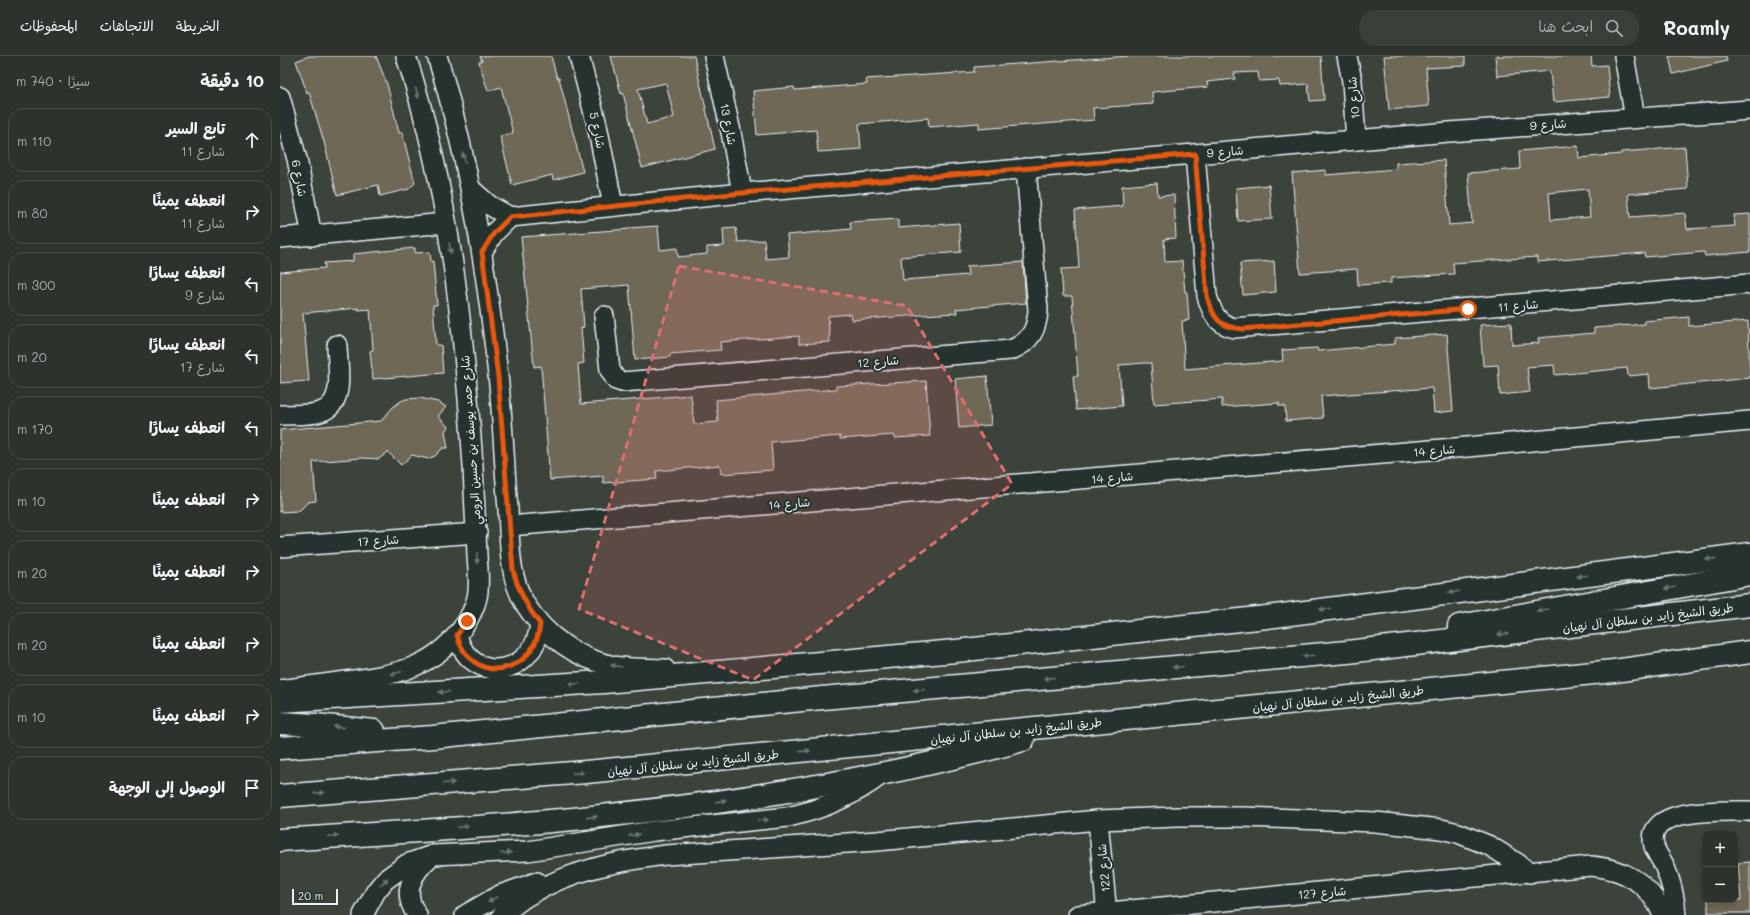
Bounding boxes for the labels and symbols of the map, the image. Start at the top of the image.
street label: شارع 10 [1343,76,1365,120]
one-way arrow [414,88,420,100]
street label: شارع 13 [715,102,741,147]
street label: شارع 5 [584,110,610,150]
street label: شارع 9 [1529,115,1567,135]
street label: شارع 9 [1206,141,1244,163]
one-way arrow [461,152,467,165]
street label: شارع 6 [287,158,311,198]
one-way arrow [447,242,453,254]
street label: شارع 11 [1497,295,1539,317]
route start [1459,300,1477,318]
street label: شارع 12 [856,351,900,373]
street label: شارع حمد يوسف بن حسين الرومي [456,354,488,525]
street label: شارع 14 [1412,440,1456,462]
street label: شارع 14 [1090,467,1134,489]
street label: شارع 14 [767,493,811,515]
street label: شارع 17 [357,531,400,551]
one-way arrow [474,552,481,564]
one-way arrow [1705,556,1717,562]
one-way arrow [1576,573,1588,579]
one-way arrow [1664,585,1676,591]
one-way arrow [1447,589,1460,595]
street label: طريق الشيخ زايد بن سلطان آل نهيان [1561,599,1735,637]
one-way arrow [1319,606,1331,612]
one-way arrow [1536,608,1548,614]
route end [458,612,476,630]
one-way arrow [1497,631,1509,637]
one-way arrow [1302,652,1314,659]
one-way arrow [609,662,622,668]
one-way arrow [1172,664,1184,670]
one-way arrow [390,670,402,676]
one-way arrow [1043,675,1055,682]
one-way arrow [568,681,580,688]
street label: طريق الشيخ زايد بن سلطان آل نهيان [1251,681,1425,717]
one-way arrow [913,686,925,693]
one-way arrow [438,689,450,696]
street label: طريق الشيخ زايد بن سلطان آل نهيان [929,713,1103,749]
one-way arrow [333,724,345,730]
street label: طريق الشيخ زايد بن سلطان آل نهيان [606,745,780,781]
one-way arrow [799,747,811,754]
one-way arrow [572,769,584,776]
one-way arrow [442,779,455,786]
one-way arrow [313,789,325,796]
one-way arrow [715,798,727,804]
one-way arrow [586,814,598,820]
one-way arrow [757,816,769,823]
one-way arrow [457,823,469,830]
one-way arrow [628,831,640,837]
one-way arrow [327,833,339,840]
street label: شارع 122 [1093,843,1115,893]
one-way arrow [499,849,512,856]
one-way arrow [379,877,389,887]
street label: شارع 127 [1297,882,1347,904]
scale bar [292,887,338,906]
one-way arrow [487,896,499,902]

